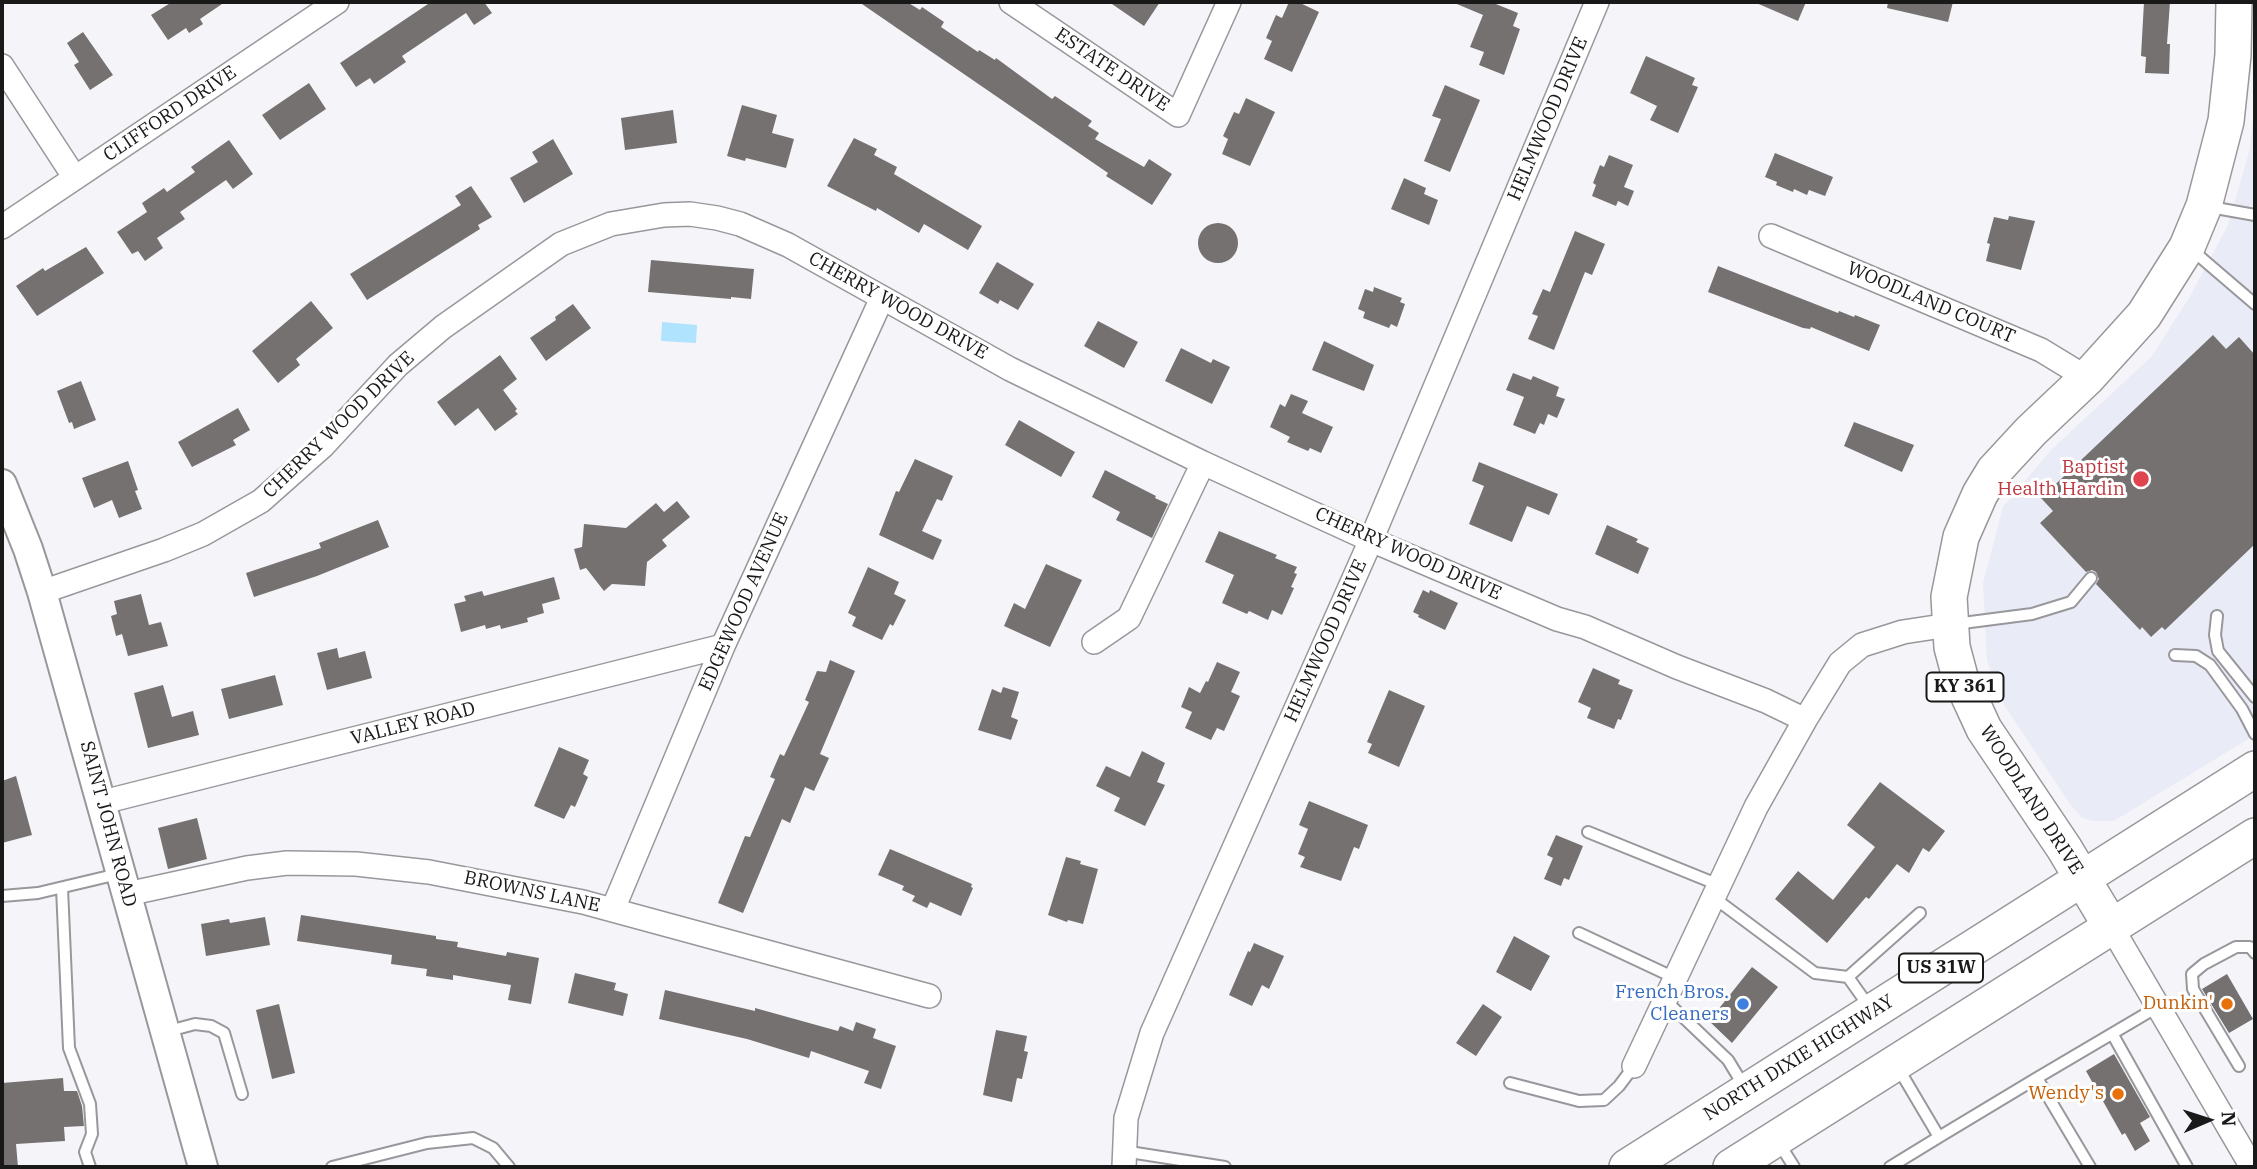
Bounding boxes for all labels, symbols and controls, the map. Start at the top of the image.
street label: ESTATE DRIVE [1051,23,1173,117]
street label: HELMWOOD DRIVE [1503,34,1593,204]
street label: CLIFFORD DRIVE [99,61,241,167]
street label: CHERRY WOOD DRIVE [804,247,992,365]
street label: WOODLAND COURT [1844,257,2018,349]
street label: CHERRY WOOD DRIVE [259,347,419,503]
place label: Baptist Health Hardin [1997,457,2125,501]
marker: Baptist Health Hardin [2131,469,2151,489]
street label: CHERRY WOOD DRIVE [1311,503,1505,605]
street label: EDGEWOOD AVENUE [694,509,794,695]
street label: HELMWOOD DRIVE [1280,556,1372,726]
road number: KY 361 [1926,672,2004,702]
street label: VALLEY ROAD [348,697,478,751]
street label: WOODLAND DRIVE [1974,721,2088,879]
street label: SAINT JOHN ROAD [75,739,141,909]
street label: BROWNS LANE [462,866,602,918]
road number: US 31W [1899,953,1983,982]
place label: French Bros. Cleaners [1615,982,1729,1026]
street label: NORTH DIXIE HIGHWAY [1700,990,1898,1126]
place label: Dunkin' [2143,993,2213,1015]
marker: French Bros. Cleaners [1735,996,1751,1012]
marker: Dunkin' [2219,996,2235,1012]
place label: Wendy's [2028,1083,2104,1105]
north arrow [2173,1085,2243,1155]
marker: Wendy's [2110,1086,2126,1102]
text: N [2217,1111,2241,1127]

